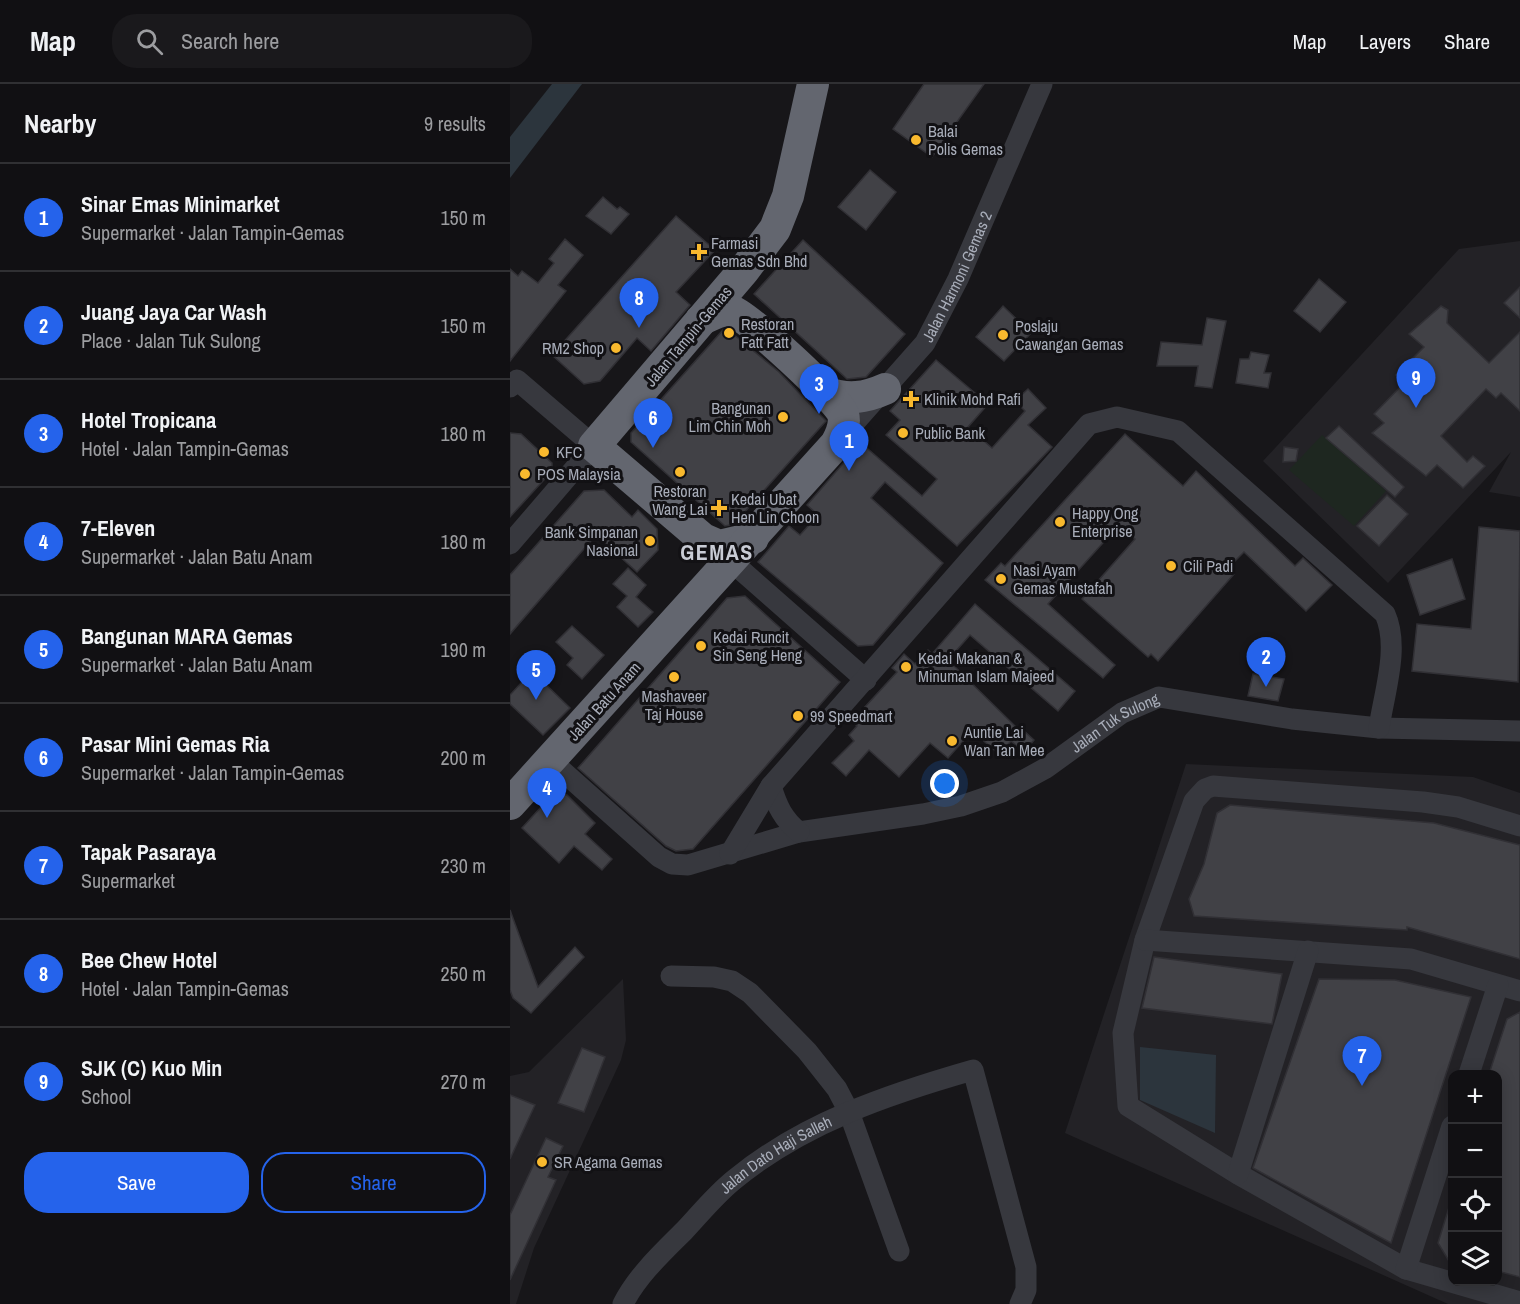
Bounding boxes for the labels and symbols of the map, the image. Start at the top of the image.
place label: Balai Polis Gemas [928,120,1003,160]
marker: Balai Polis Gemas [909,133,923,147]
street label: Jalan Harmoni Gemas 2 [916,208,997,346]
place label: Farmasi Gemas Sdn Bhd [711,232,807,272]
marker: Farmasi Gemas Sdn Bhd [692,245,706,259]
pin: 8 [620,278,658,328]
street label: Jalan Tampin-Gemas [639,281,737,391]
place label: Restoran Fatt Fatt [741,313,794,353]
place label: Poslaju Cawangan Gemas [1015,315,1124,355]
marker: Restoran Fatt Fatt [722,326,736,340]
marker: Poslaju Cawangan Gemas [996,328,1010,342]
place label: RM2 Shop [542,337,604,359]
marker: RM2 Shop [609,341,623,355]
pin: 9 [1396,358,1436,408]
pin: 3 [800,364,838,414]
place label: Klinik Mohd Rafi [924,388,1021,410]
marker: Klinik Mohd Rafi [902,390,920,408]
place label: Bangunan Lim Chin Moh [689,397,771,437]
pin: 6 [634,398,672,448]
marker: Bangunan Lim Chin Moh [776,410,790,424]
pin: 1 [830,422,868,471]
place label: Public Bank [915,422,985,444]
marker: Public Bank [896,426,910,440]
place label: KFC [556,441,582,463]
marker: KFC [537,445,551,459]
place label: POS Malaysia [537,463,622,485]
marker: Restoran Wang Lai [673,465,687,479]
marker: POS Malaysia [518,467,532,481]
place label: Restoran Wang Lai [652,480,708,520]
place label: Kedai Ubat Hen Lin Choon [731,488,819,528]
marker: Kedai Ubat Hen Lin Choon [712,501,726,515]
place label: Happy Ong Enterprise [1072,502,1139,542]
marker: Happy Ong Enterprise [1053,515,1067,529]
place label: Bank Simpanan Nasional [545,521,638,561]
marker: Bank Simpanan Nasional [643,534,657,548]
district label: GEMAS [680,537,754,567]
place label: Cili Padi [1183,555,1233,577]
place label: Nasi Ayam Gemas Mustafah [1013,559,1113,599]
marker: Cili Padi [1164,559,1178,573]
marker: Nasi Ayam Gemas Mustafah [994,572,1008,586]
place label: Kedai Runcit Sin Seng Heng [713,626,803,666]
pin: 2 [1246,638,1286,687]
marker: Kedai Runcit Sin Seng Heng [694,639,708,653]
place label: Kedai Makanan & Minuman Islam Majeed [918,647,1054,687]
pin: 5 [516,650,556,700]
street label: Jalan Batu Anam [563,657,645,745]
marker: Kedai Makanan & Minuman Islam Majeed [899,660,913,674]
marker: Mashaveer Taj House [667,670,681,684]
place label: Mashaveer Taj House [642,685,707,725]
street label: Jalan Tuk Sulong [1066,687,1163,758]
place label: 99 Speedmart [810,705,893,727]
marker: 99 Speedmart [791,709,805,723]
place label: Auntie Lai Wan Tan Mee [963,721,1045,761]
marker: Auntie Lai Wan Tan Mee [945,734,959,748]
pin: 4 [528,768,567,818]
your location [930,769,959,798]
pin: 7 [1342,1036,1382,1086]
street label: Jalan Dato Haji Salleh [714,1110,835,1199]
place label: SR Agama Gemas [554,1151,663,1173]
marker: SR Agama Gemas [535,1155,549,1169]

